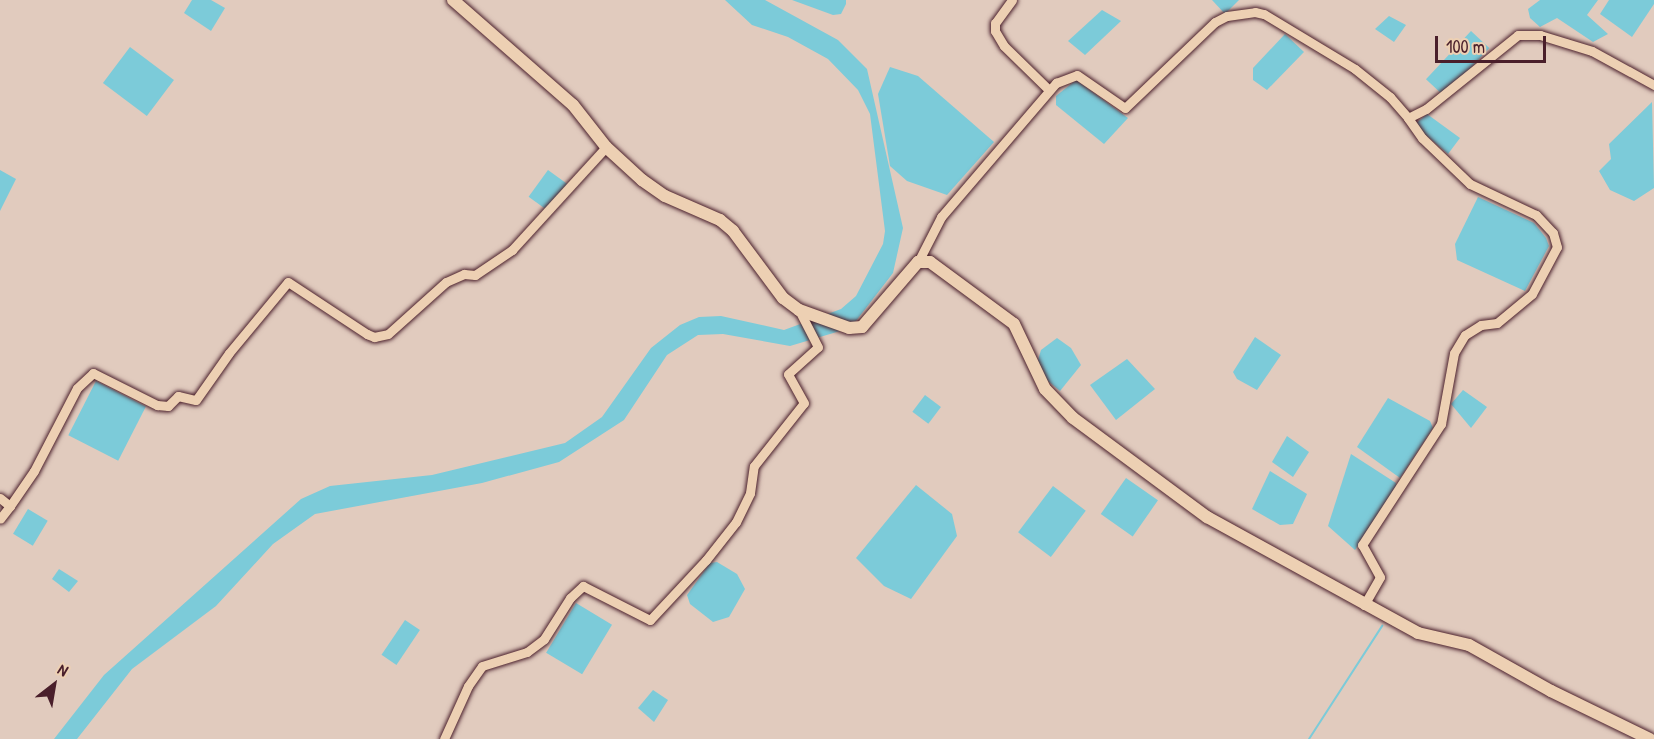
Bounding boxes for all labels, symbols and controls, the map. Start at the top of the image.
scale bar [1438,24,1549,62]
text: 100 m [1446,34,1485,59]
north arrow [24,655,84,715]
text: N [54,658,73,681]

